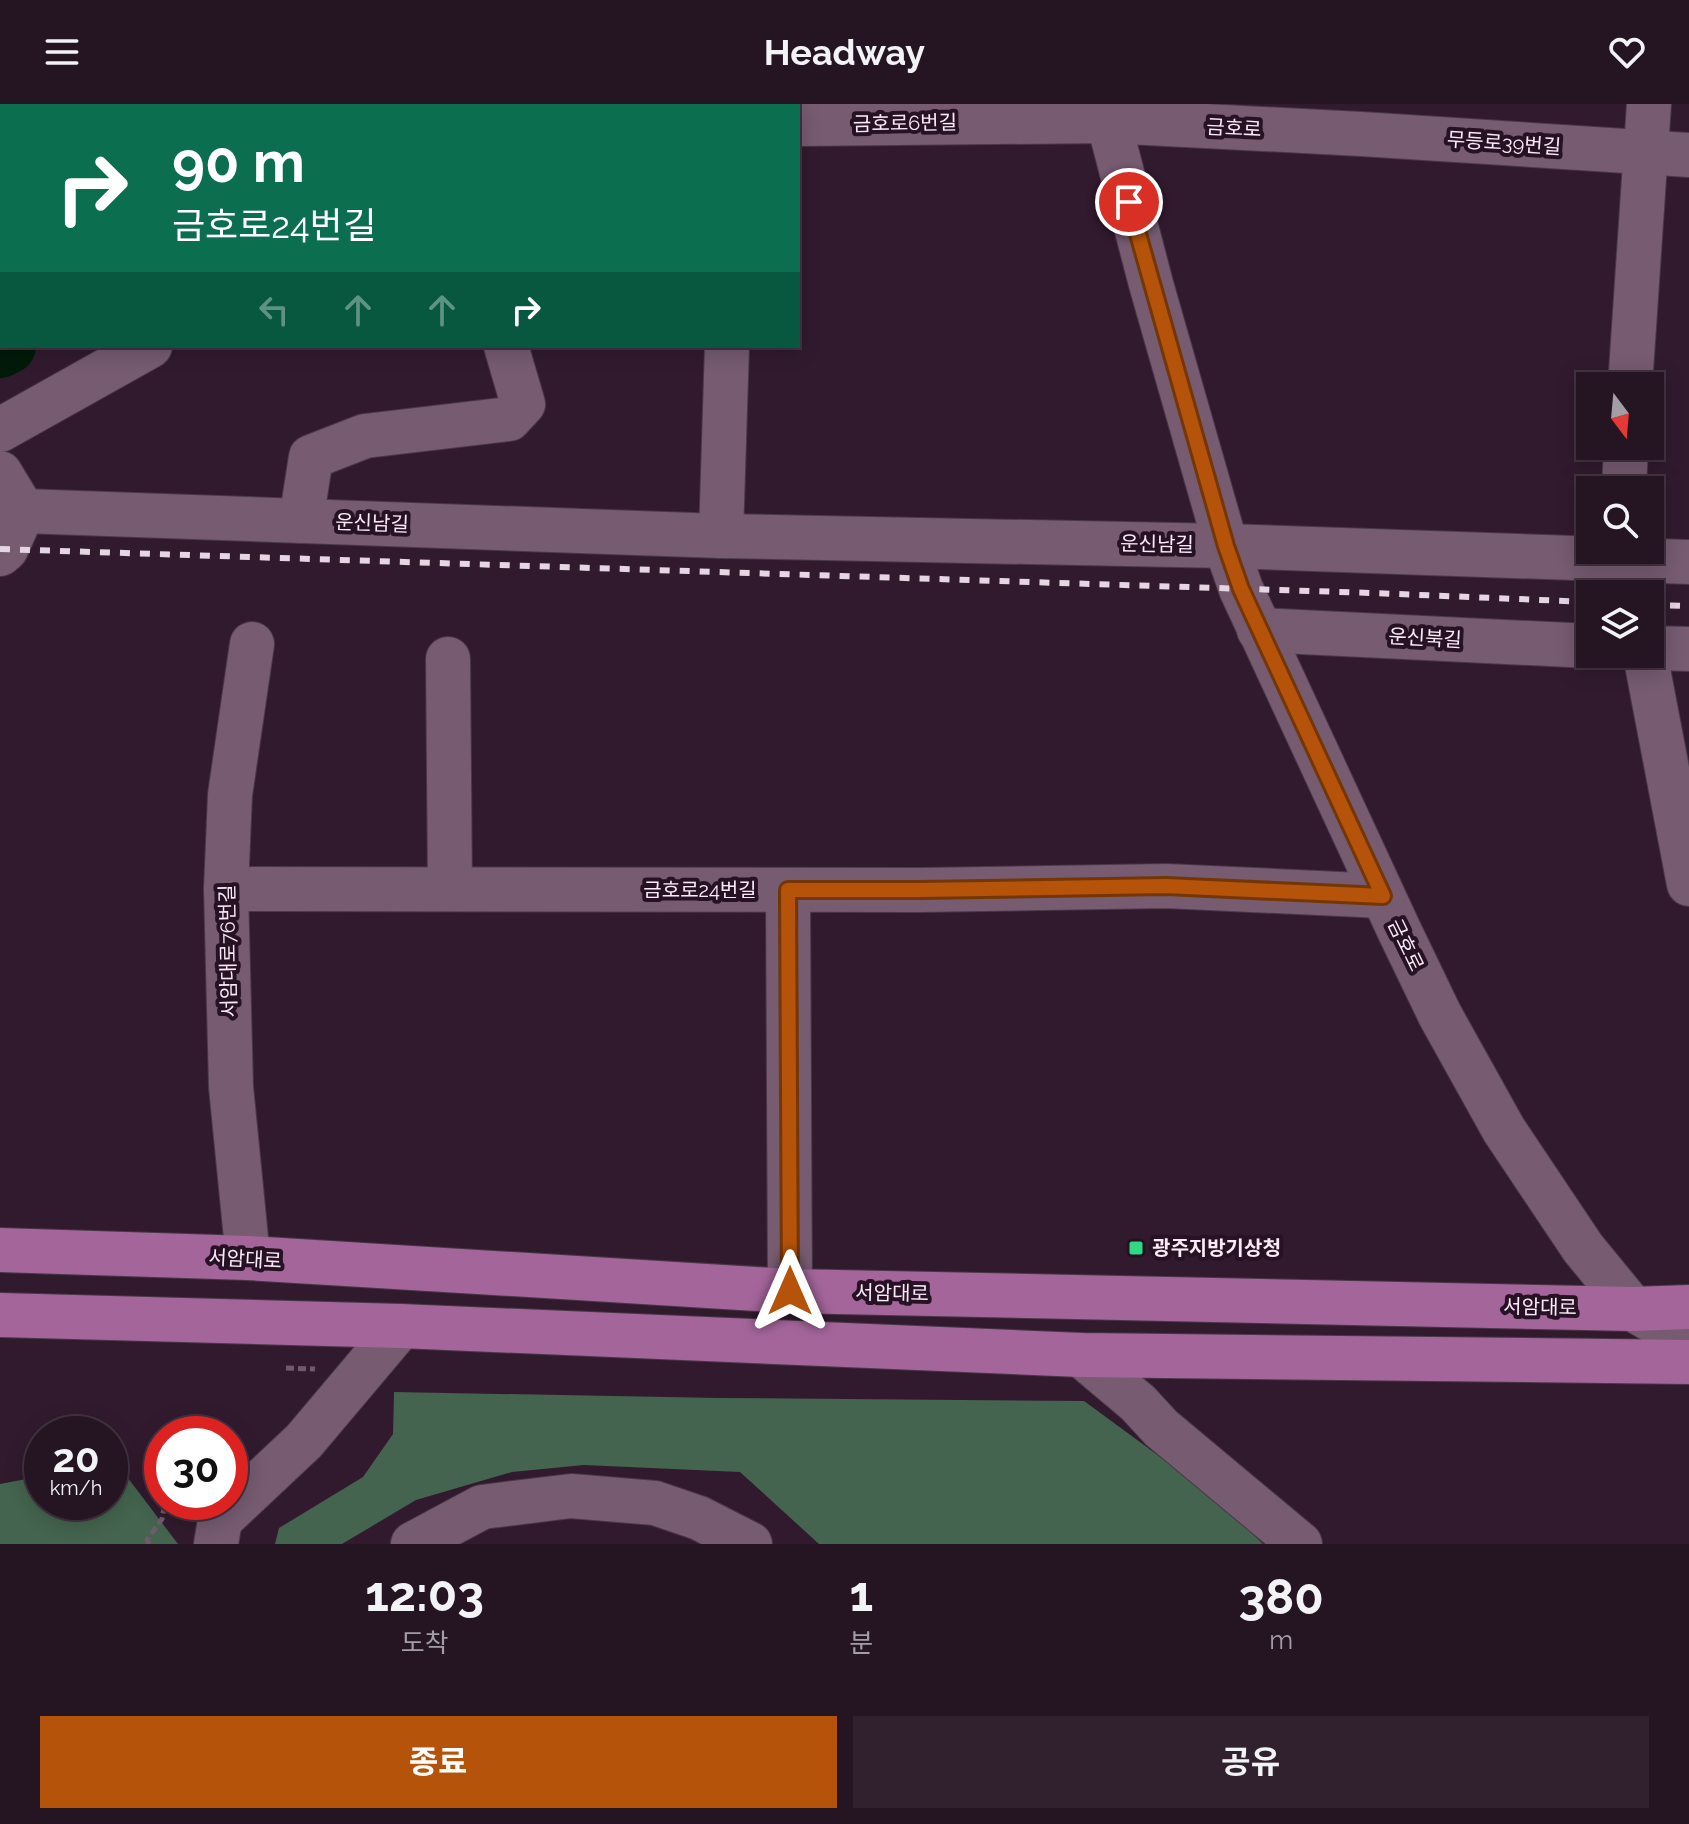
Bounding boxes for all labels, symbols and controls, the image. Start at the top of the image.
icon: menu [40,30,84,74]
icon: heart [1605,30,1649,74]
text: Headway [764,31,925,73]
street label: 금호로6번길 [853,110,957,136]
street label: 금호로 [1206,115,1262,141]
street label: 무등로39번길 [1446,127,1562,159]
text: 90 m [172,129,305,195]
icon: right [40,136,144,240]
pin [1095,168,1163,236]
icon: arrive [1107,180,1151,224]
text: 금호로24번길 [172,204,376,246]
icon: left [252,288,296,332]
icon: ahead [336,288,380,332]
icon: ahead [420,288,464,332]
icon: right [504,288,548,332]
north arrow [1576,372,1664,460]
map controls [1576,372,1664,668]
button: search [1576,476,1664,564]
street label: 운신남길 [335,510,409,536]
street label: 운신남길 [1120,531,1194,557]
button: layers [1576,580,1664,668]
street label: 운신북길 [1388,624,1462,652]
street label: 금호로24번길 [643,878,757,902]
street label: 서암대로76번길 [215,884,241,1018]
street label: 금호로 [1383,915,1429,975]
place label: 광주지방기상청 [1152,1236,1281,1260]
marker: 광주지방기상청 [1127,1239,1145,1257]
street label: 서암대로 [208,1245,282,1273]
position arrow [748,1249,832,1333]
street label: 서암대로 [855,1280,929,1306]
street label: 서암대로 [1503,1294,1577,1320]
speed limit sign: 30 [144,1416,248,1520]
text: 20 [52,1434,100,1481]
text: km/h [50,1476,102,1500]
text: 12:03 [365,1566,484,1622]
text: 1 [849,1566,873,1622]
text: 380 [1238,1569,1324,1625]
text: m [1269,1625,1293,1655]
text: 도착 [401,1628,449,1658]
text: 분 [849,1628,873,1658]
button: 종료 [40,1716,837,1808]
button: 공유 [853,1716,1649,1808]

